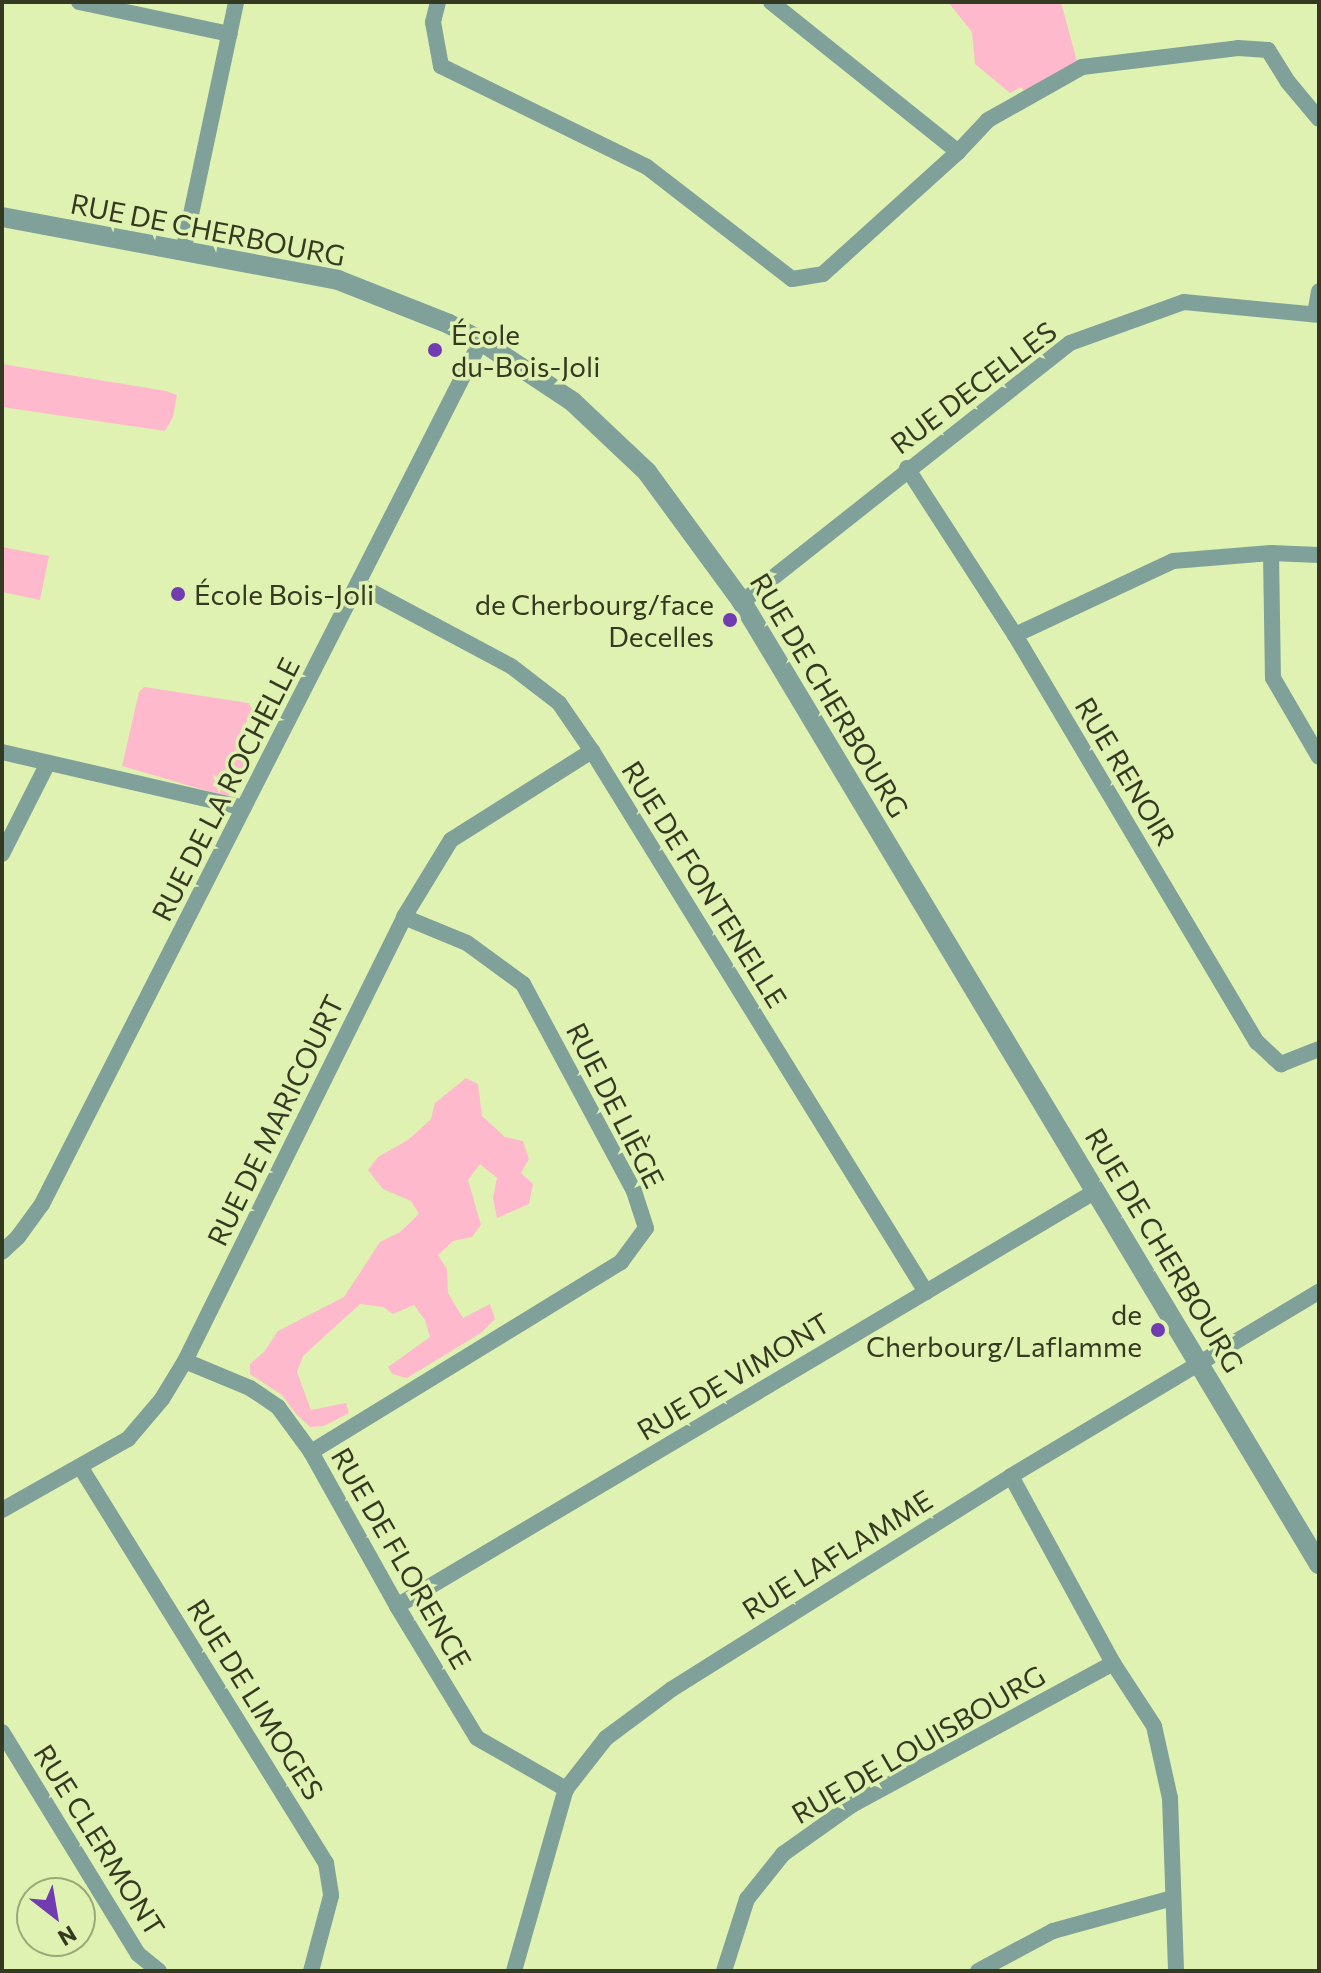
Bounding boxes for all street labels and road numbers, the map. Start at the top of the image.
street label: RUE DE CHERBOURG [68,186,348,272]
street label: RUE DECELLES [884,314,1062,460]
street label: RUE DE CHERBOURG [744,567,916,823]
street label: RUE DE LA ROCHELLE [144,652,306,926]
street label: RUE RENOIR [1069,691,1183,851]
street label: RUE DE FONTENELLE [615,755,795,1013]
street label: RUE DE MARICOURT [200,989,350,1251]
street label: RUE DE LIÈGE [560,1017,672,1193]
street label: RUE DE CHERBOURG [1079,1122,1251,1378]
street label: RUE DE VIMONT [631,1305,835,1447]
street label: RUE DE FLORENCE [325,1441,479,1675]
street label: RUE LAFLAMME [736,1482,938,1626]
street label: RUE DE LIMOGES [181,1593,331,1805]
street label: RUE DE LOUISBOURG [786,1658,1050,1830]
street label: RUE CLERMONT [28,1738,172,1942]

